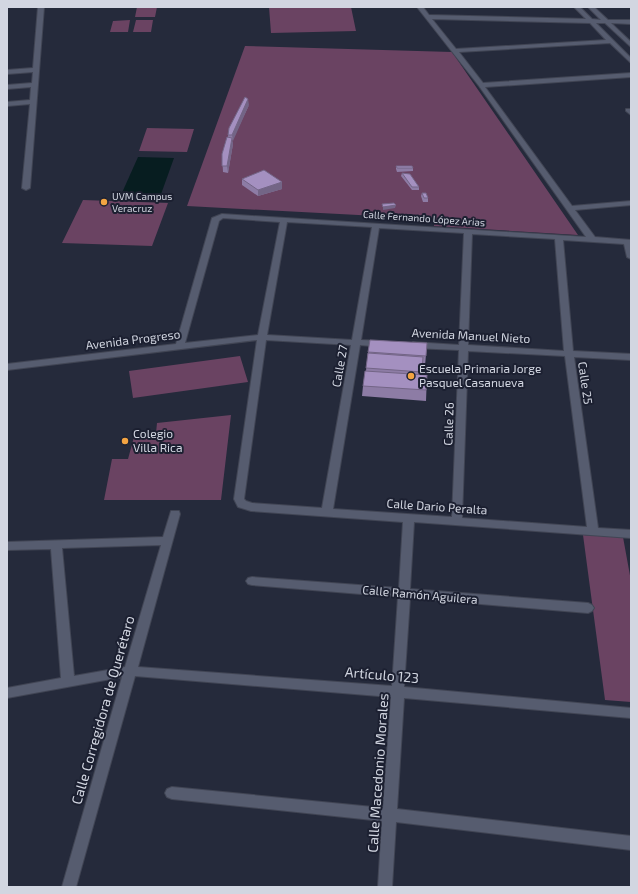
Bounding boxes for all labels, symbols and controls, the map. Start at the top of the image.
place label: UVM Campus Veracruz [112,190,172,214]
marker: UVM Campus Veracruz [99,197,109,207]
street label: Calle Fernando López Arias [363,208,485,228]
street label: Avenida Manuel Nieto [411,325,531,345]
street label: Avenida Progreso [85,326,181,352]
street label: Calle 27 [328,344,350,388]
place label: Escuela Primaria Jorge Pasquel Casanueva [419,361,541,389]
street label: Calle 25 [576,361,596,405]
marker: Escuela Primaria Jorge Pasquel Casanueva [406,371,416,381]
street label: Calle 26 [440,402,456,446]
place label: Colegio Villa Rica [133,426,183,454]
marker: Colegio Villa Rica [120,436,130,446]
street label: Calle Dario Peralta [386,495,488,517]
street label: Calle Ramón Aguilera [362,582,478,606]
street label: Calle Corregidora de Querétaro [67,613,138,806]
street label: Artículo 123 [344,663,420,686]
street label: Calle Macedonio Morales [363,693,392,853]

